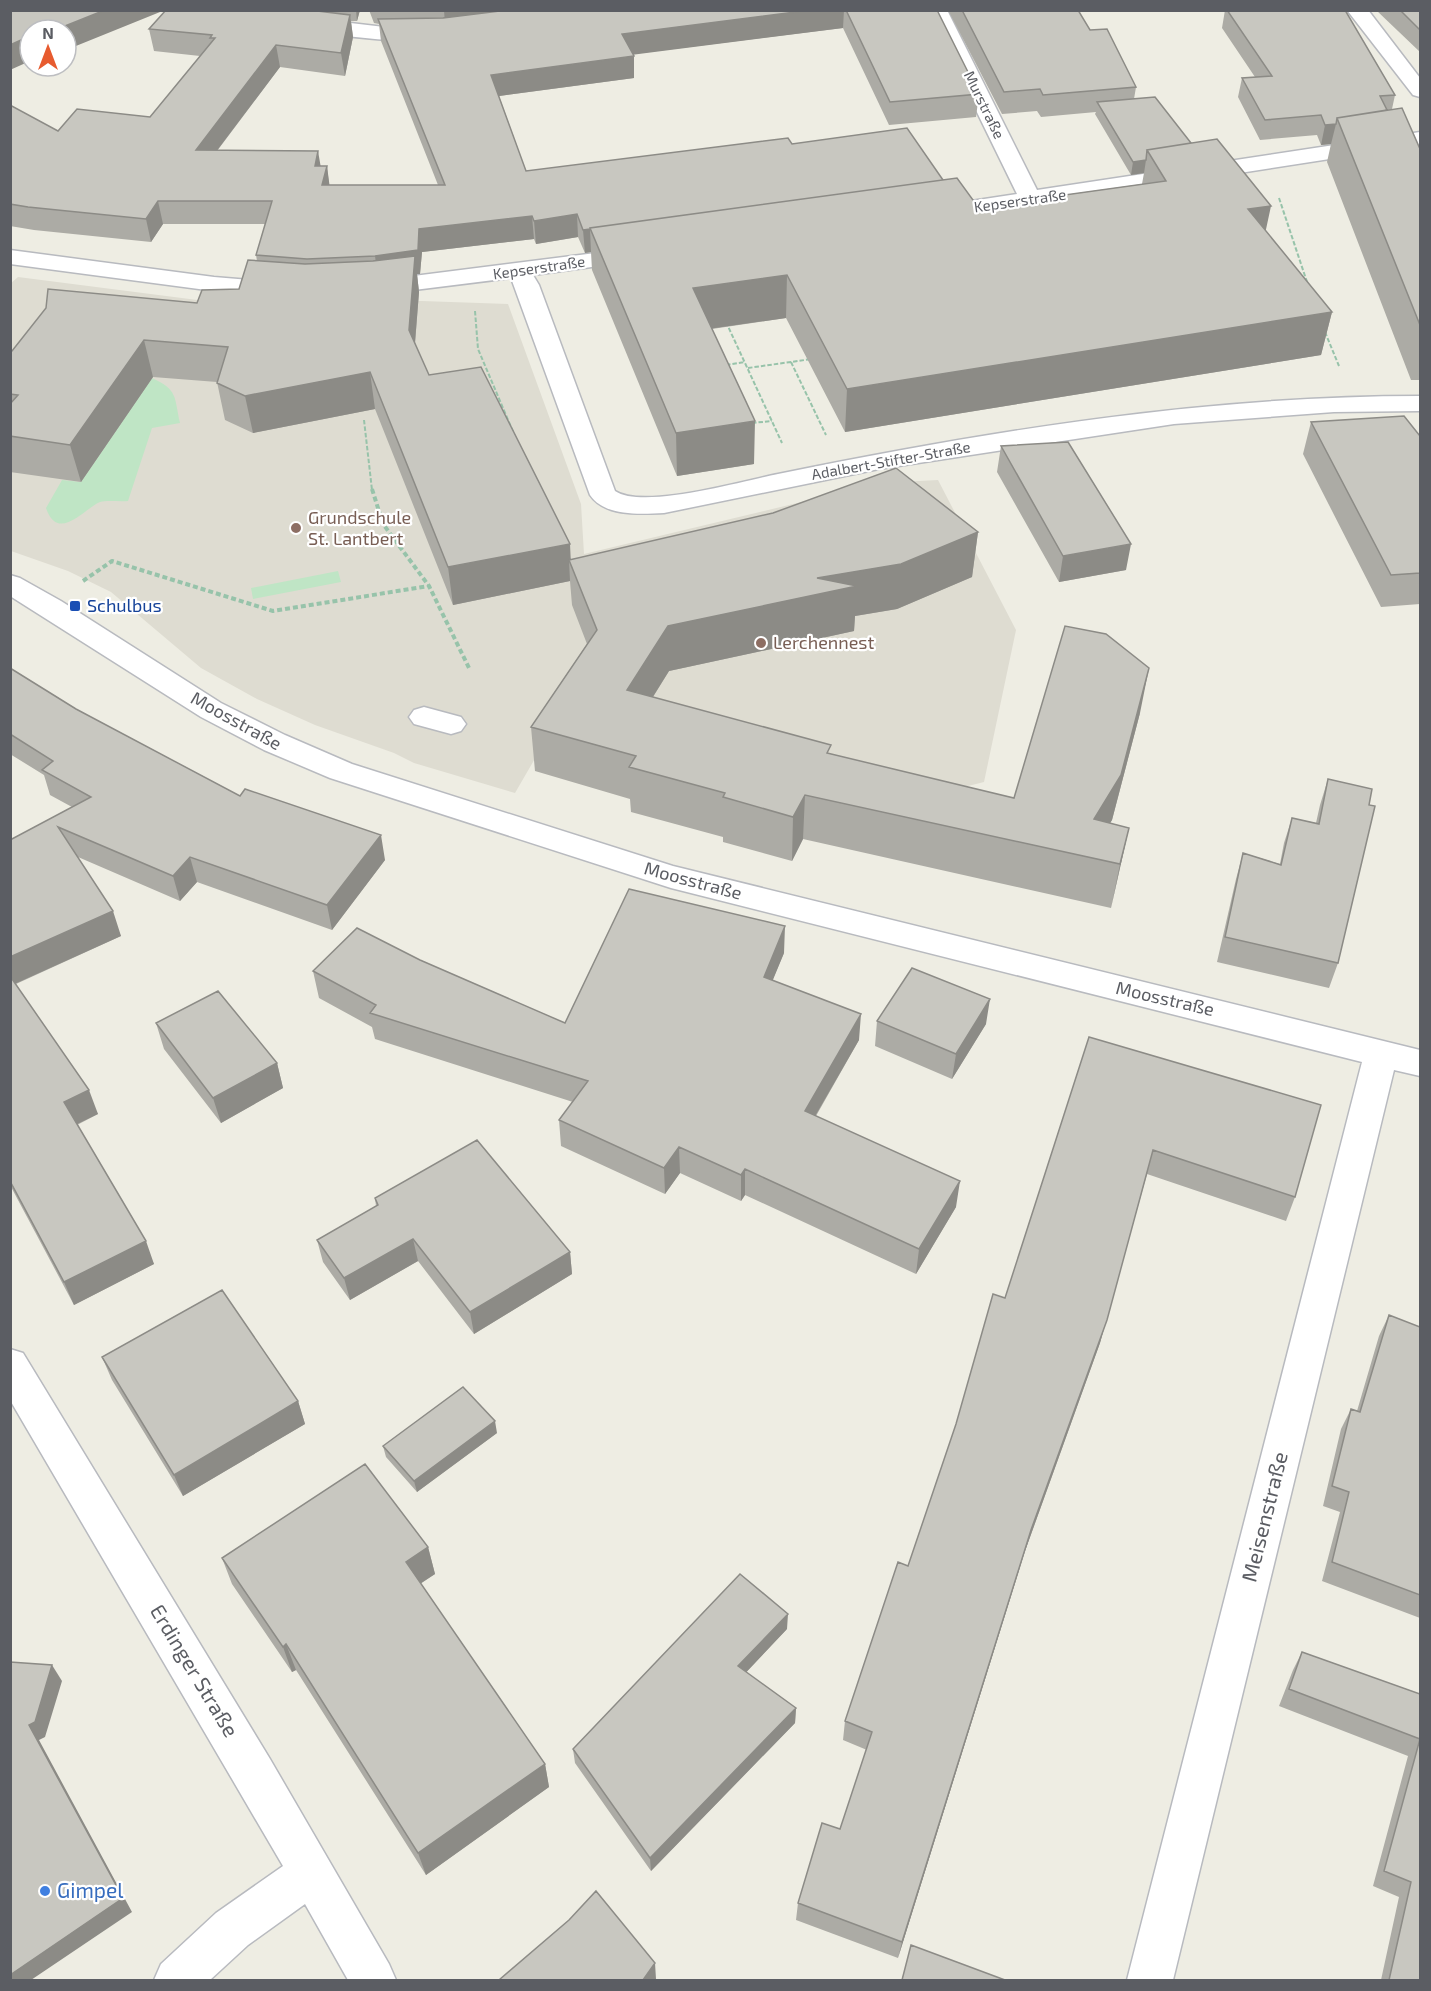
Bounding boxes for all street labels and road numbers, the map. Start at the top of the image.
street label: Murstraße [961,68,1009,142]
street label: Kepserstraße [973,185,1067,215]
street label: Kepserstraße [492,252,586,282]
street label: Adalbert-Stifter-Straße [810,437,972,483]
street label: Moosstraße [187,686,286,754]
street label: Moosstraße [642,856,745,904]
street label: Moosstraße [1114,976,1217,1020]
street label: Meisenstraße [1235,1449,1292,1584]
street label: Erdinger Straße [146,1599,245,1741]

